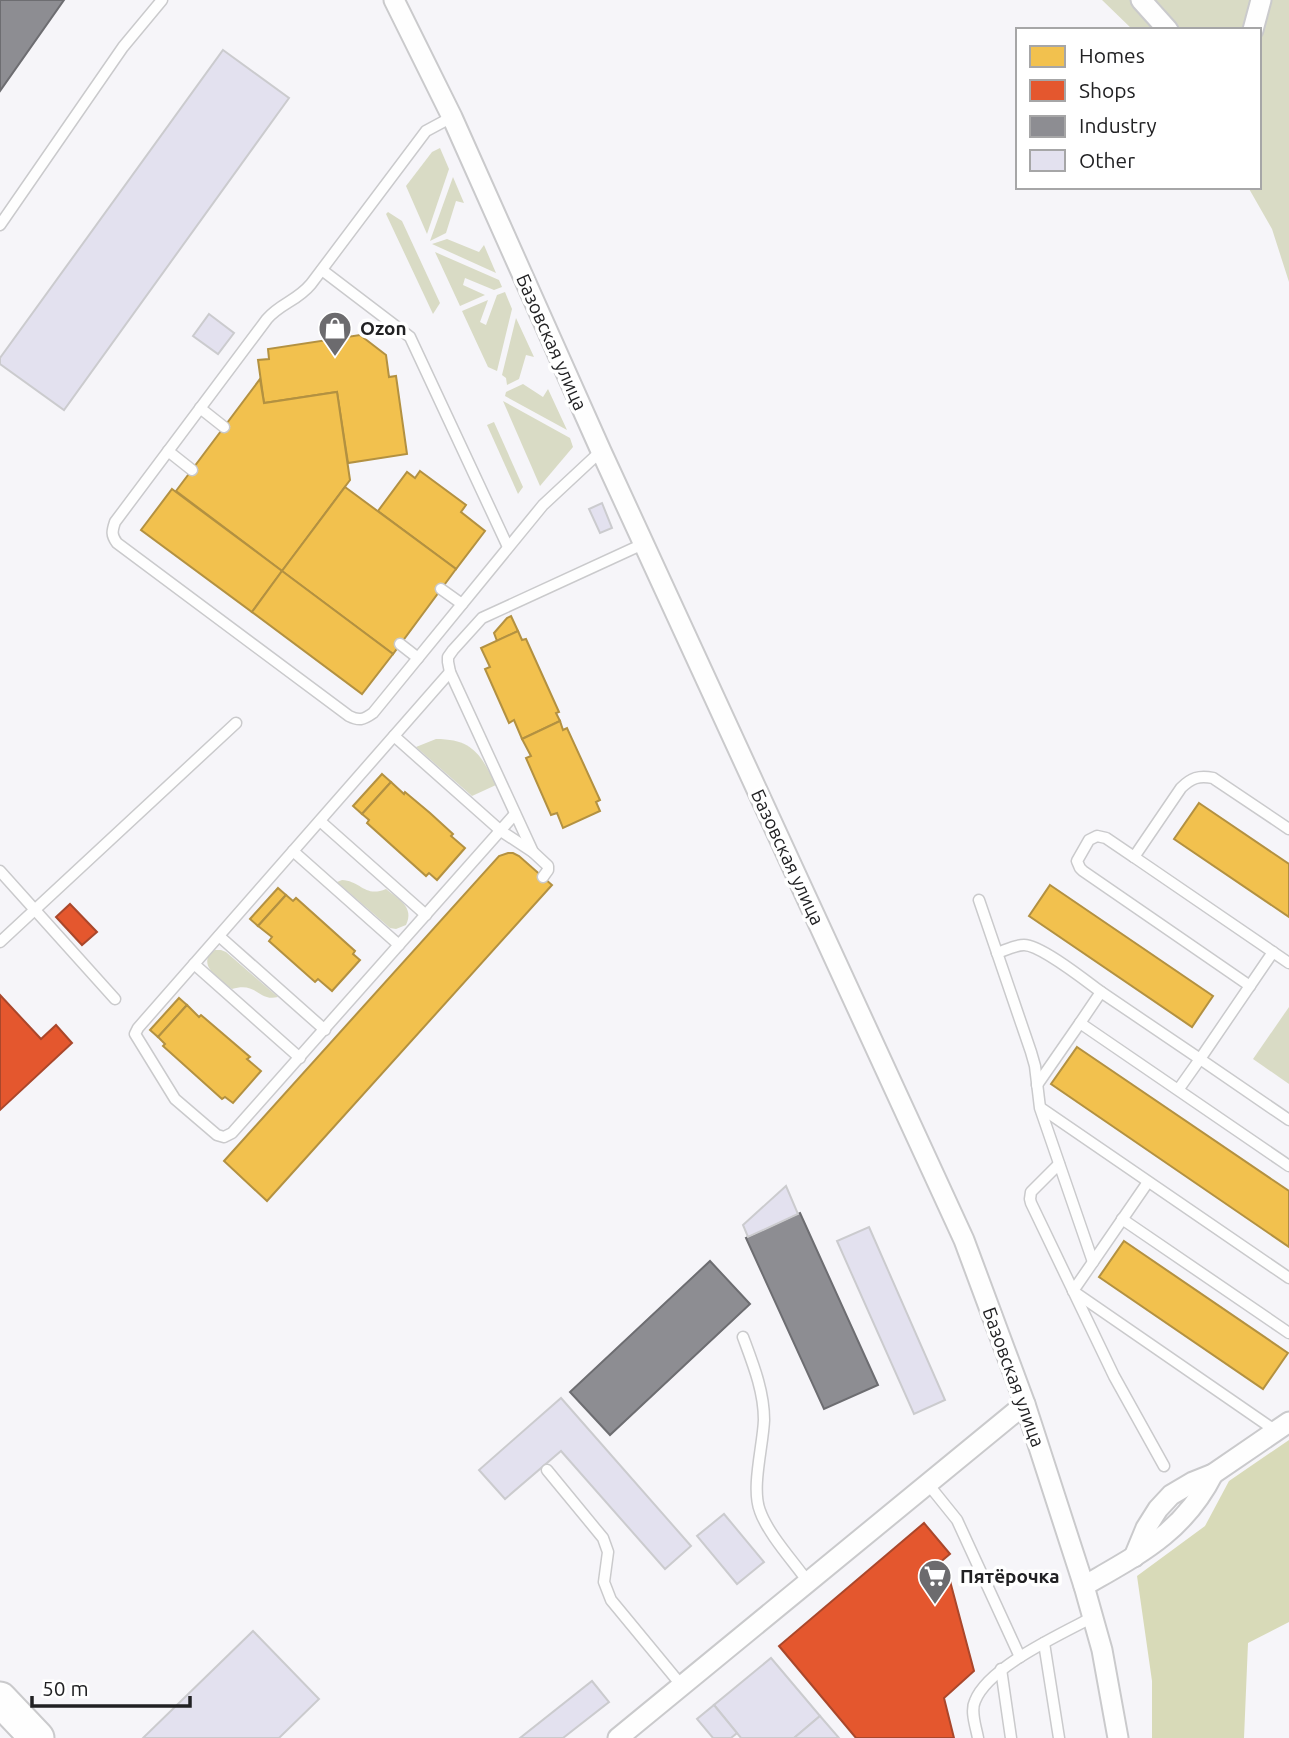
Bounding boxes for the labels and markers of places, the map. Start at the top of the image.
shop icon: Ozon [316,309,354,358]
place label: Ozon [360,317,407,339]
supermarket icon: Пятёрочка [916,1557,954,1606]
place label: Пятёрочка [960,1565,1059,1587]

